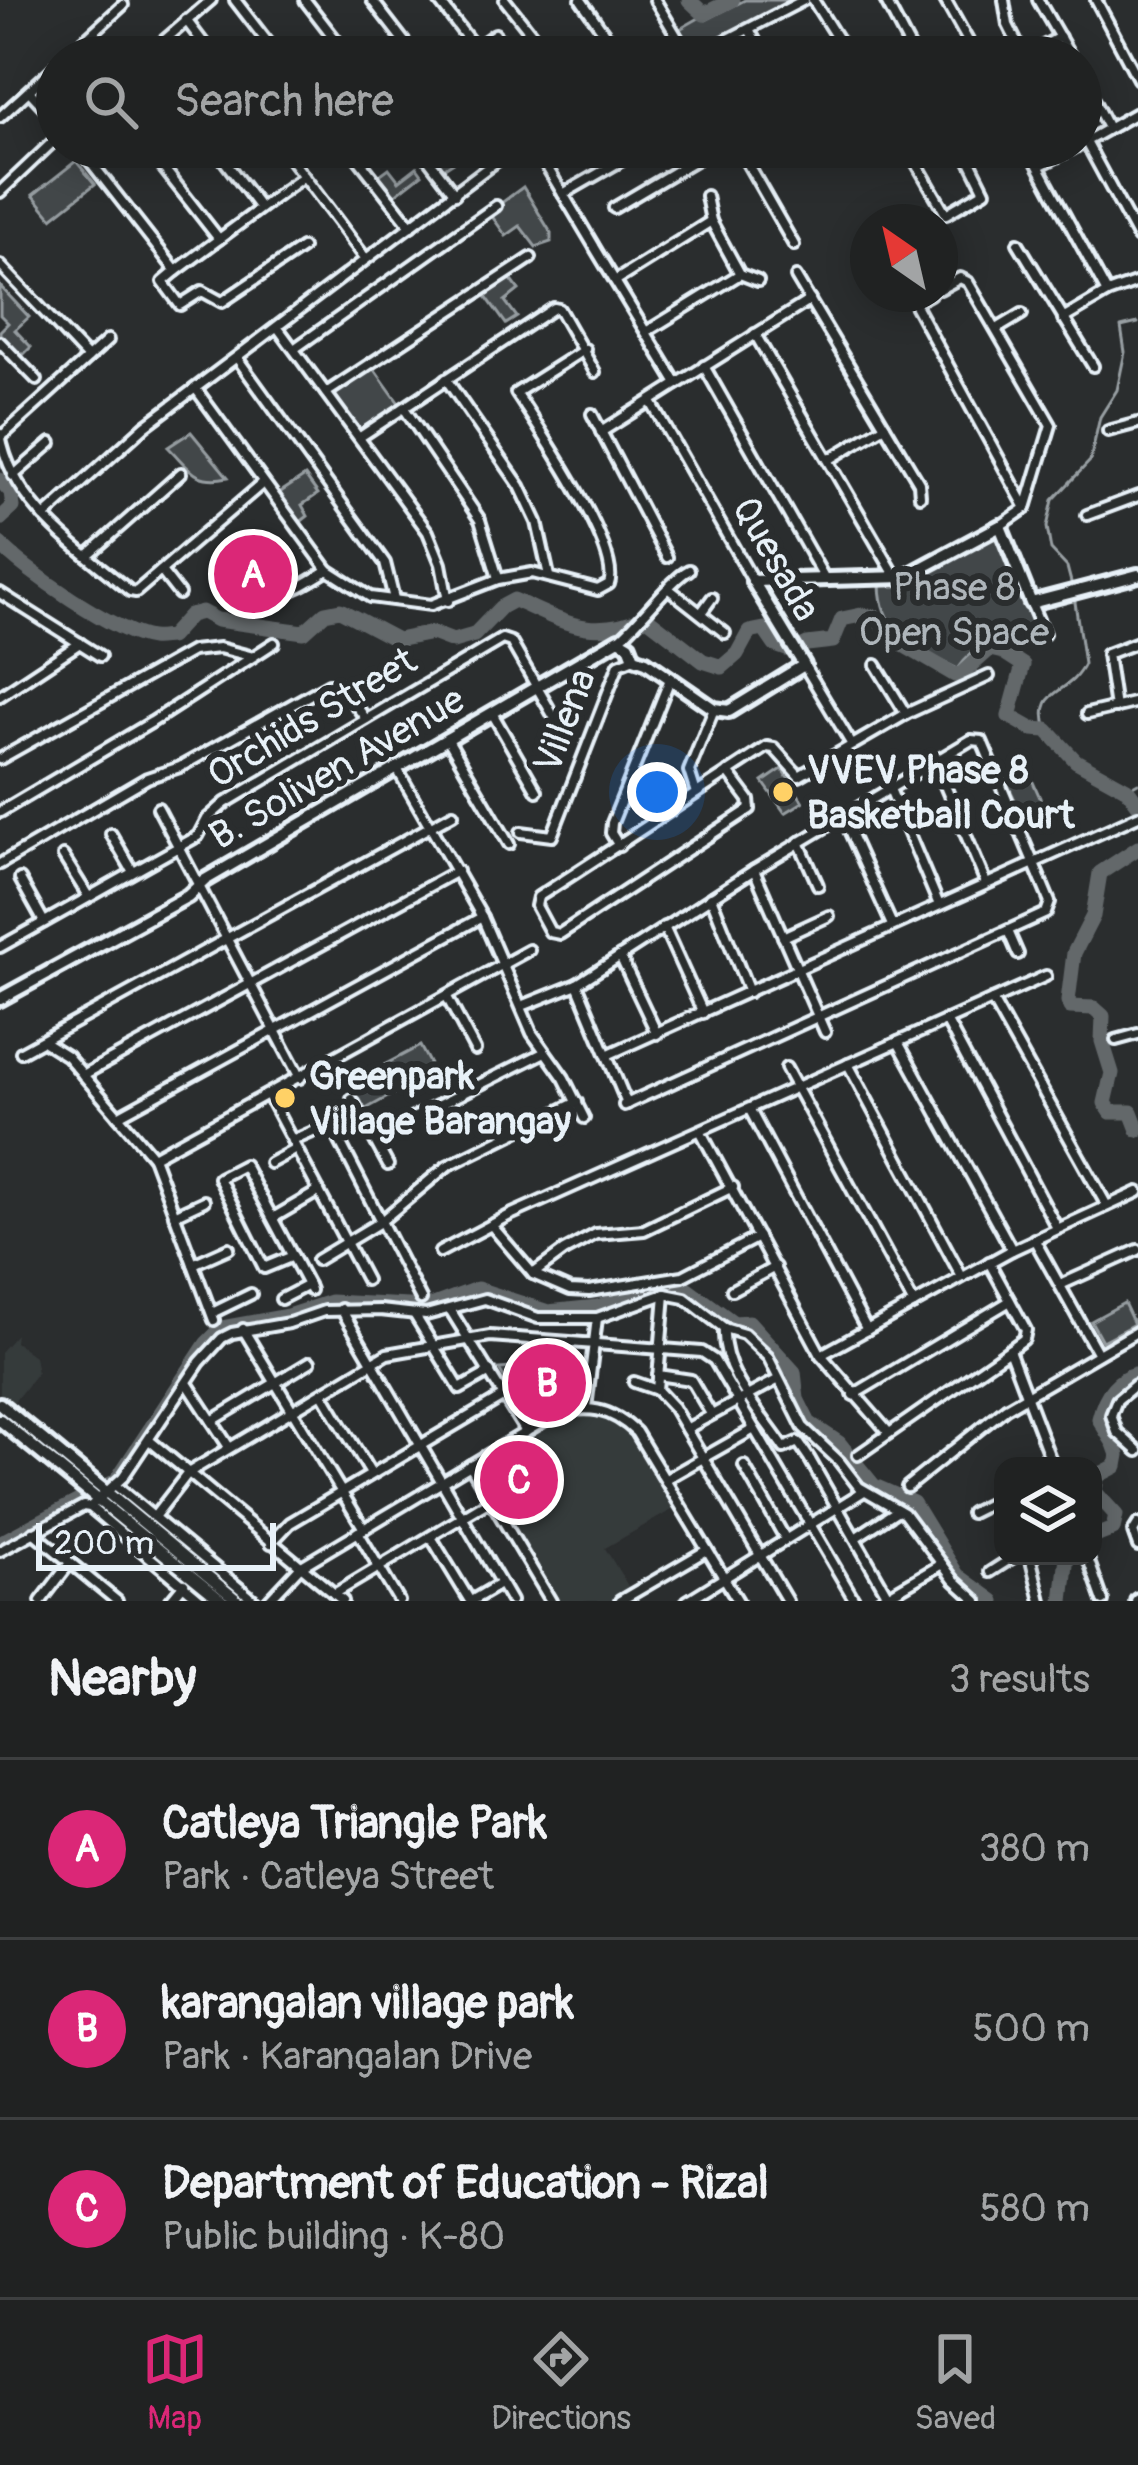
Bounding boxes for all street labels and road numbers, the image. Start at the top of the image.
street label: Quesada [721,488,831,630]
street label: Orchids Street [199,636,426,799]
street label: Villena [523,662,607,780]
street label: B. Soliven Avenue [201,675,473,861]

